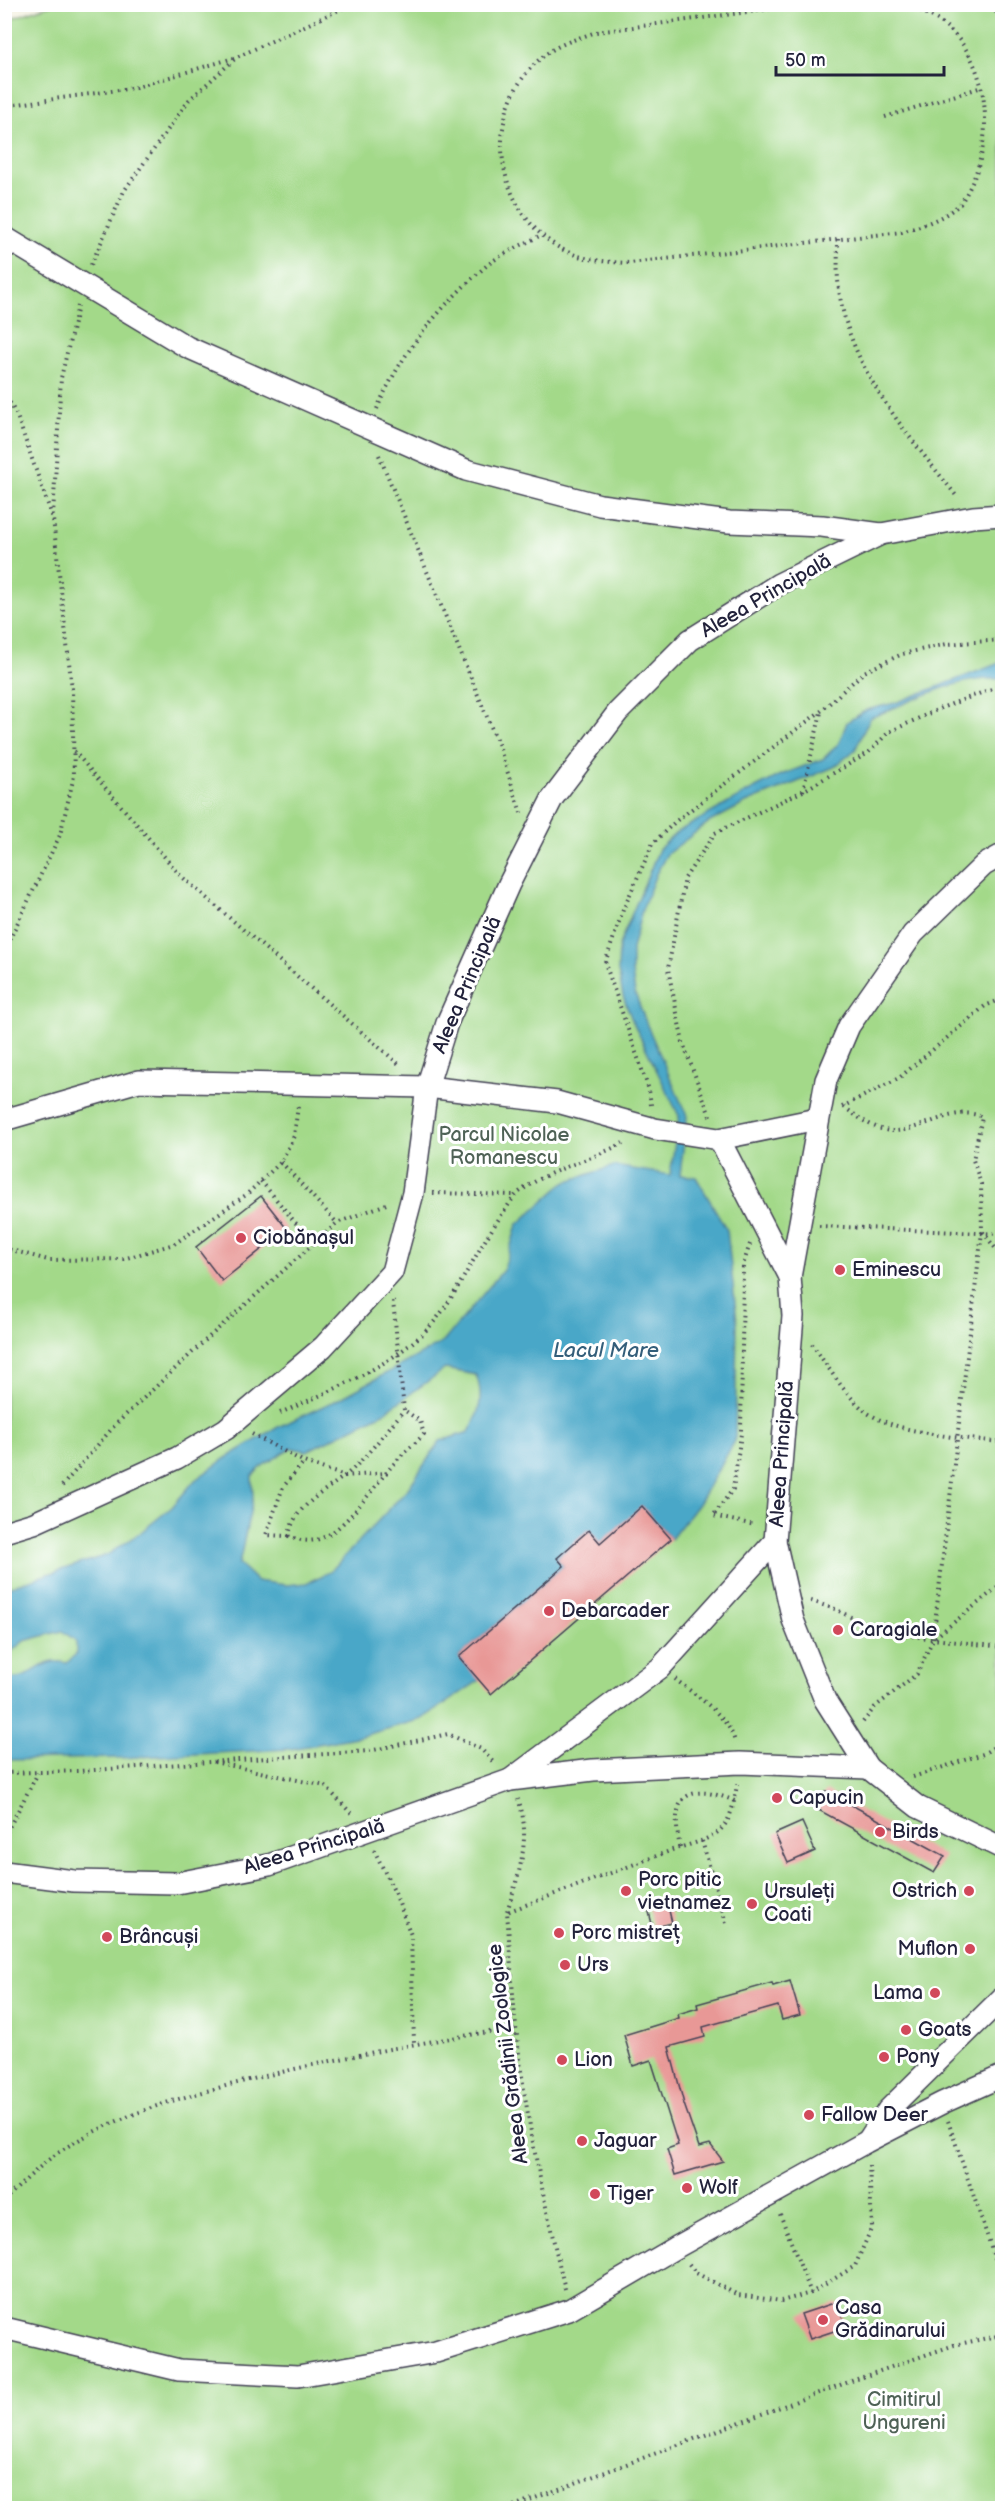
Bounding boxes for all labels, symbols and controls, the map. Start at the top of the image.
scale bar [776,39,944,77]
text: 50 m [785,50,826,71]
street label: Aleea Principală [697,549,835,643]
street label: Aleea Principală [427,913,507,1057]
park label: Parcul Nicolae Romanescu [439,1123,570,1170]
place label: Ciobănașul [253,1226,354,1250]
marker: Ciobănașul [234,1231,248,1245]
place label: Eminescu [852,1258,941,1282]
marker: Eminescu [833,1263,847,1277]
water label: Lacul Mare [553,1338,659,1363]
street label: Aleea Principală [765,1380,799,1528]
place label: Debarcader [561,1599,670,1623]
marker: Debarcader [542,1604,556,1618]
place label: Caragiale [850,1618,938,1642]
marker: Caragiale [831,1623,845,1637]
place label: Capucin [789,1786,864,1810]
marker: Capucin [770,1791,784,1805]
street label: Aleea Principală [240,1814,388,1880]
place label: Birds [892,1820,939,1844]
marker: Birds [873,1825,887,1839]
place label: Porc pitic vietnamez [637,1868,731,1915]
place label: Ostrich [892,1879,957,1903]
place label: Ursuleți Coati [764,1880,835,1927]
marker: Porc pitic vietnamez [619,1884,633,1898]
marker: Ostrich [962,1884,976,1898]
marker: Ursuleți Coati [745,1897,759,1911]
place label: Porc mistreț [571,1921,680,1945]
place label: Brâncuși [119,1925,198,1949]
marker: Porc mistreț [552,1926,566,1940]
marker: Brâncuși [100,1930,114,1944]
place label: Muflon [898,1937,958,1961]
street label: Aleea Grădinii Zoologice [483,1942,533,2165]
marker: Muflon [963,1942,977,1956]
place label: Urs [577,1953,609,1977]
marker: Urs [558,1958,572,1972]
place label: Lama [873,1981,923,2005]
marker: Lama [928,1986,942,2000]
place label: Goats [918,2018,972,2042]
marker: Goats [899,2023,913,2037]
place label: Pony [896,2045,939,2069]
place label: Lion [574,2048,613,2072]
marker: Pony [877,2050,891,2064]
marker: Lion [555,2053,569,2067]
place label: Fallow Deer [821,2103,928,2127]
marker: Fallow Deer [802,2108,816,2122]
place label: Jaguar [594,2129,657,2153]
marker: Jaguar [575,2134,589,2148]
place label: Wolf [699,2176,738,2200]
marker: Wolf [680,2181,694,2195]
place label: Tiger [607,2182,654,2206]
marker: Tiger [588,2187,602,2201]
place label: Casa Grădinarului [835,2296,946,2343]
marker: Casa Grădinarului [816,2313,830,2327]
park label: Cimitirul Ungureni [862,2388,946,2435]

